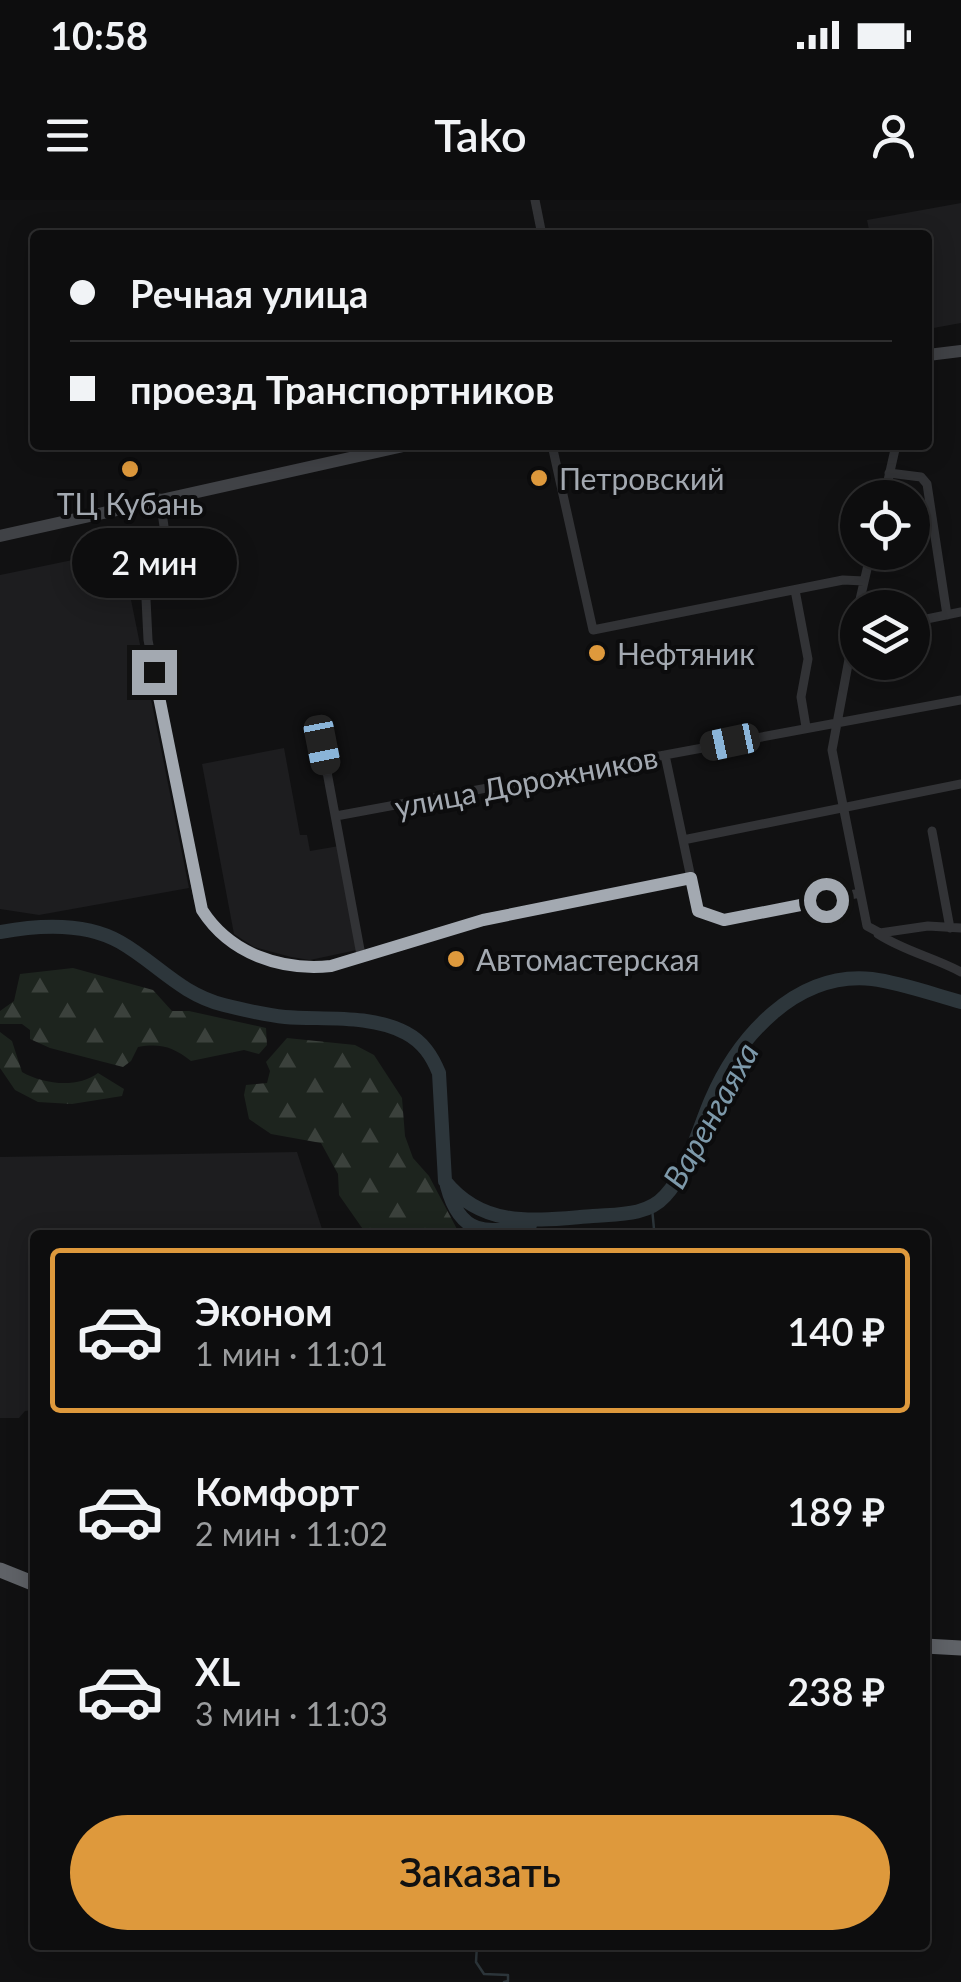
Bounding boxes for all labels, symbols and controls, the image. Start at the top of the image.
text: 10:58 [50,12,148,58]
icon: menu [40,108,95,163]
text: Tako [434,108,527,162]
icon: person [866,108,921,163]
text: Речная улица [130,270,368,316]
text: проезд Транспортников [130,366,554,412]
marker: ТЦ Кубань [119,458,141,480]
place label: Петровский [559,460,724,496]
marker: Петровский [528,467,550,489]
map controls [840,480,930,680]
button: locate [840,480,930,570]
place label: ТЦ Кубань [57,485,203,521]
callout: 2 мин [72,527,236,597]
text: 2 мин [112,543,197,582]
button: layers [840,590,930,680]
place label: Нефтяник [617,635,755,671]
marker: Нефтяник [586,642,608,664]
route end [132,650,177,695]
car [302,713,342,777]
car [698,721,762,763]
street label: улица Дорожников [391,738,661,824]
route start [804,878,849,923]
place label: Автомастерская [476,941,700,977]
marker: Автомастерская [445,948,467,970]
water label: Варенгаяха [654,1035,766,1195]
icon: car [75,1286,165,1376]
text: Эконом [195,1288,333,1334]
text: 140 ₽ [787,1308,885,1354]
text: 1 мин · 11:01 [195,1334,388,1373]
icon: car [75,1466,165,1556]
text: Комфорт [195,1468,359,1514]
text: 189 ₽ [787,1488,885,1534]
text: 2 мин · 11:02 [195,1514,388,1553]
icon: car [75,1646,165,1736]
text: XL [195,1648,240,1694]
text: 238 ₽ [787,1668,885,1714]
text: 3 мин · 11:03 [195,1694,388,1733]
button: Заказать [70,1815,890,1930]

